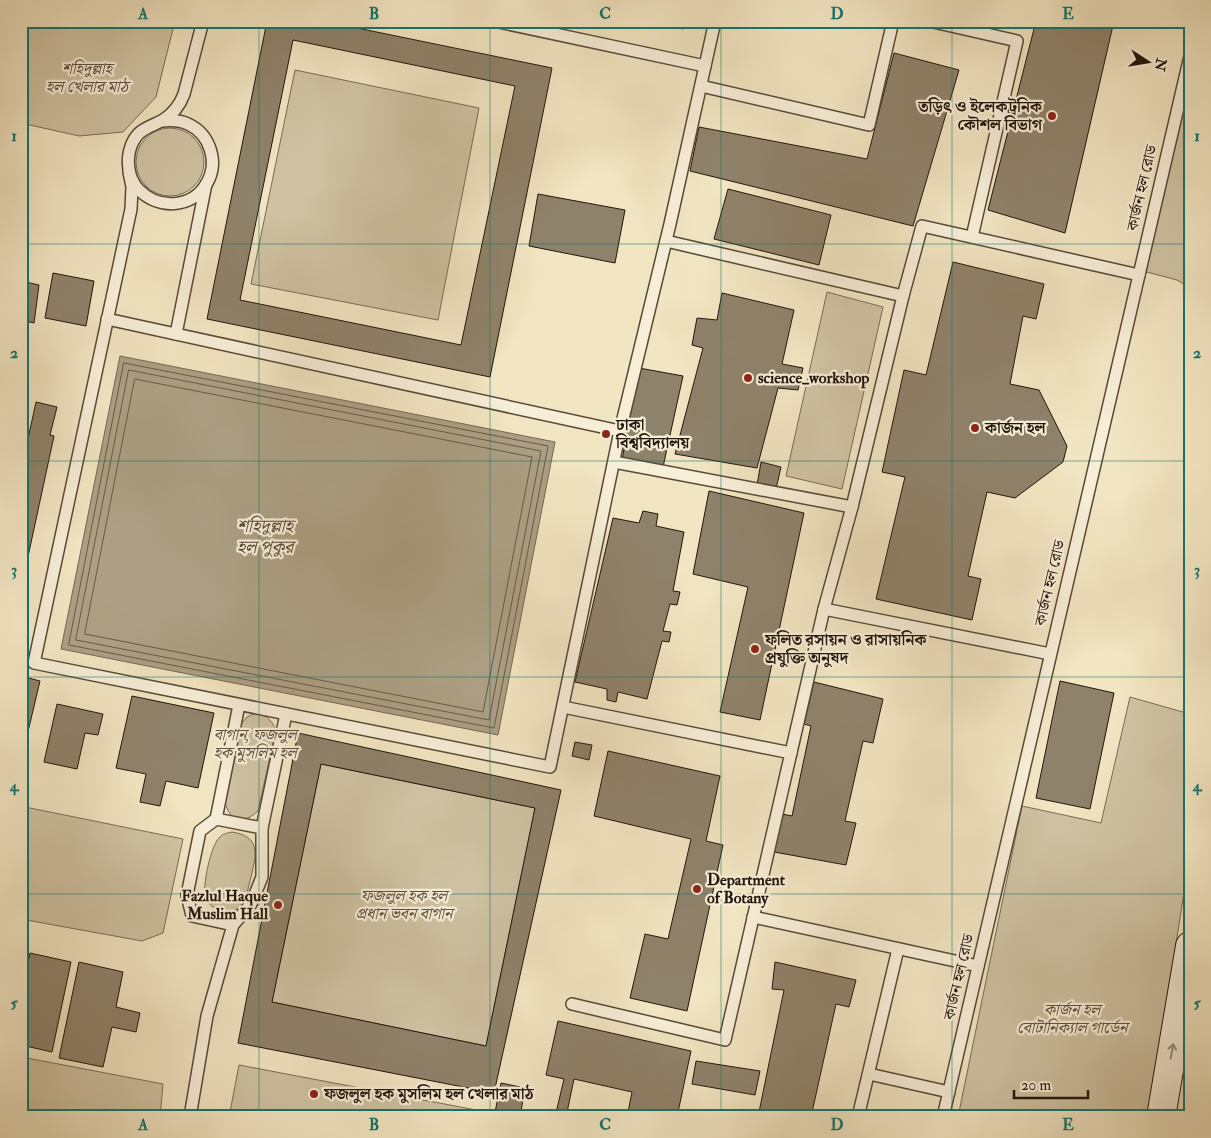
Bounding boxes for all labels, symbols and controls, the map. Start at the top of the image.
text: A [137,4,149,24]
text: B [369,4,379,24]
text: C [599,4,611,24]
text: D [830,4,844,24]
text: E [1062,4,1074,24]
north arrow [1124,38,1174,88]
text: N [1151,56,1170,73]
park label: শহিদুল্লাহ হল খেলার মাঠ [46,59,131,97]
place label: তড়িৎ ও ইলেকট্রনিক কৌশল বিভাগ [917,97,1043,135]
marker: তড়িৎ ও ইলেকট্রনিক কৌশল বিভাগ [1046,110,1058,122]
text: 1 [11,126,17,146]
text: 1 [1194,126,1200,146]
street label: কার্জন হল রোড [1122,142,1162,234]
text: 2 [10,343,18,363]
text: 2 [1193,343,1201,363]
place label: science_workshop [758,368,869,389]
marker: science_workshop [742,372,754,384]
place label: ঢাকা বিশ্ববিদ্যালয় [615,415,690,453]
place label: কার্জন হল [984,418,1047,438]
marker: কার্জন হল [969,422,981,434]
marker: ঢাকা বিশ্ববিদ্যালয় [600,428,612,440]
water label: শহিদুল্লাহ হল পুকুর [237,515,297,559]
street label: কার্জন হল রোড [1030,537,1070,629]
text: 3 [11,560,17,580]
text: 3 [1194,560,1200,580]
place label: ফলিত রসায়ন ও রাসায়নিক প্রযুক্তি অনুষদ [764,630,927,668]
marker: ফলিত রসায়ন ও রাসায়নিক প্রযুক্তি অনুষদ [749,643,761,655]
park label: বাগান, ফজলুল হক মুসলিম হল [213,725,300,763]
text: 4 [9,776,20,796]
text: 4 [1192,776,1203,796]
place label: Department of Botany [707,870,786,909]
marker: Department of Botany [691,883,703,895]
place label: Fazlul Haque Muslim Hall [181,886,269,924]
park label: ফজলুল হক হল প্রধান ভবন বাগান [356,886,456,924]
marker: Fazlul Haque Muslim Hall [272,899,284,911]
street label: কার্জন হল রোড [939,931,979,1023]
text: 5 [10,993,18,1013]
text: 5 [1193,993,1201,1013]
park label: কার্জন হল বোটানিক্যাল গার্ডেন [1017,1000,1131,1038]
one-way arrow [1168,1044,1178,1060]
scale bar [1014,1068,1087,1100]
text: 20 m [1021,1076,1051,1095]
place label: ফজলুল হক মুসলিম হল খেলার মাঠ [323,1084,535,1104]
marker: ফজলুল হক মুসলিম হল খেলার মাঠ [308,1088,320,1100]
text: A [137,1115,149,1135]
text: B [369,1115,379,1135]
text: C [599,1115,611,1135]
text: D [830,1115,844,1135]
text: E [1062,1115,1074,1135]

